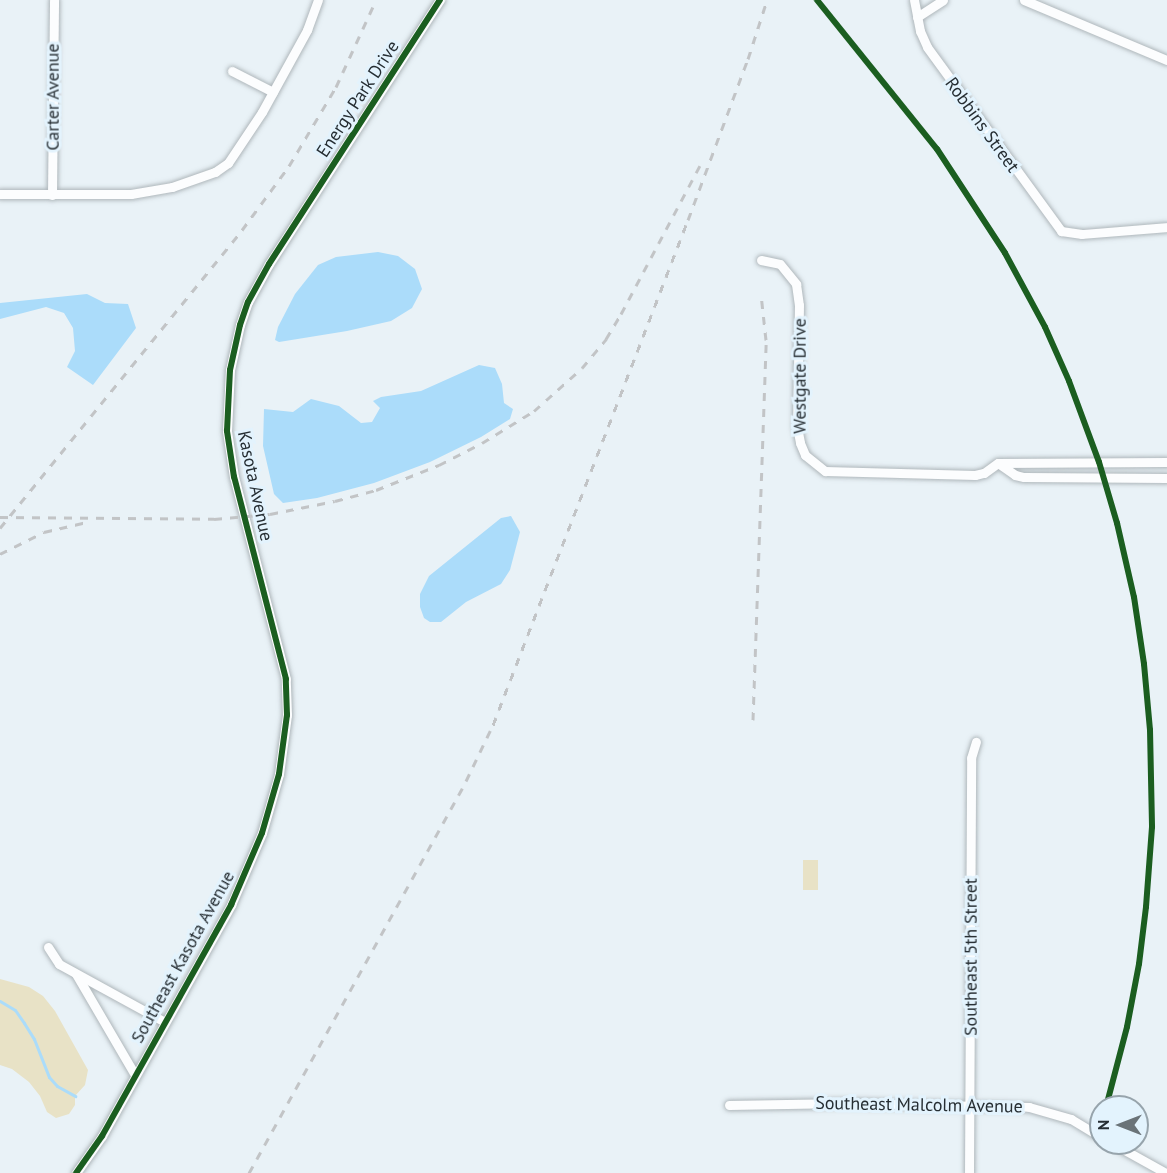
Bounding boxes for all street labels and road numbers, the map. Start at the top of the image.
street label: Energy Park Drive [312,36,404,162]
street label: Carter Avenue [42,43,64,151]
street label: Robbins Street [940,73,1024,177]
street label: Westgate Drive [789,318,811,434]
street label: Kasota Avenue [233,429,277,543]
street label: Southeast Kasota Avenue [127,867,239,1047]
street label: Southeast 5th Street [960,878,982,1036]
street label: Southeast Malcolm Avenue [815,1092,1023,1118]

